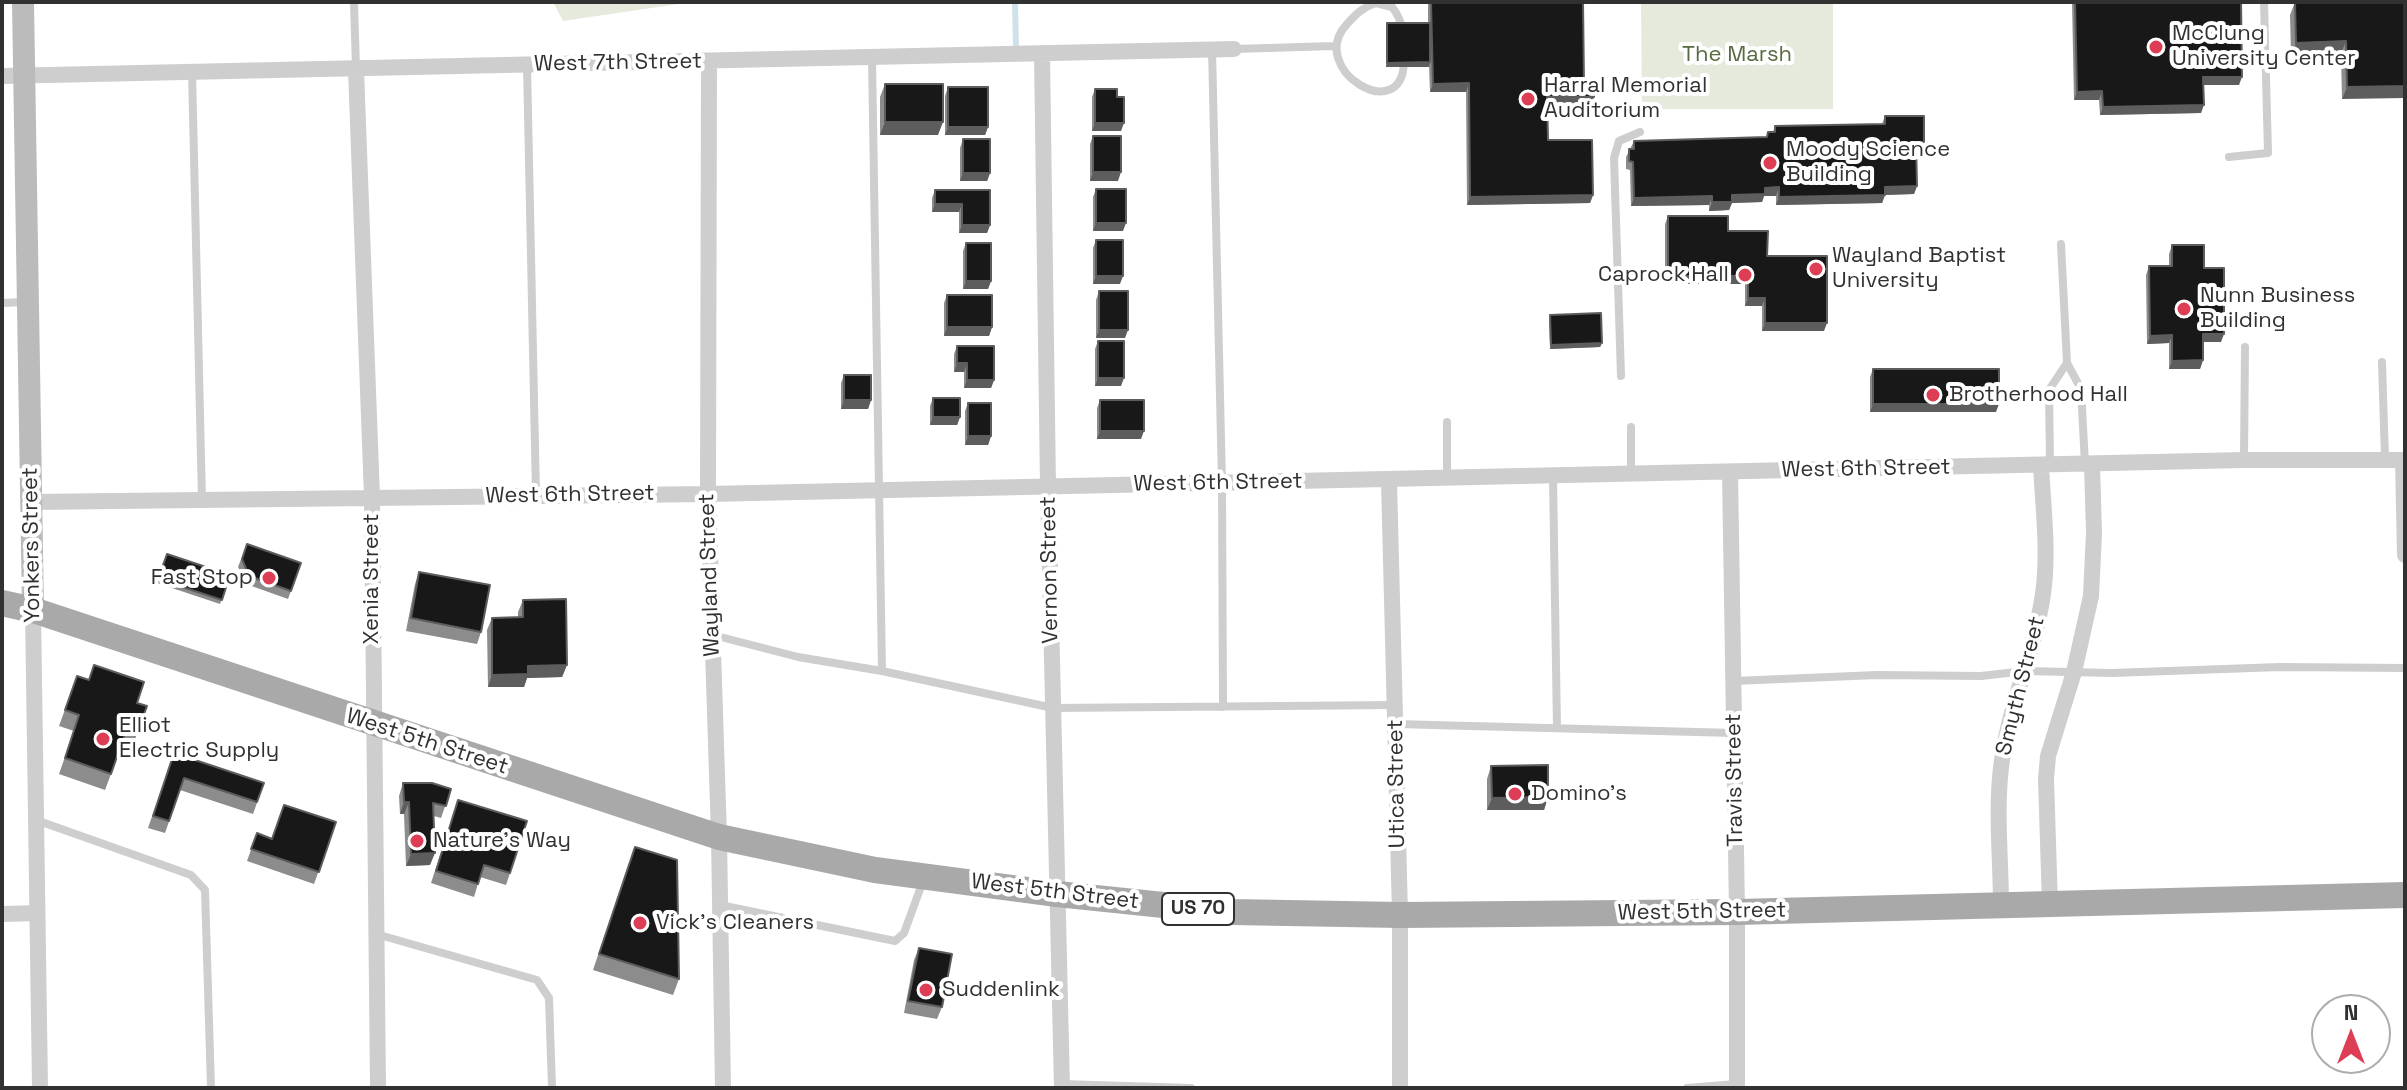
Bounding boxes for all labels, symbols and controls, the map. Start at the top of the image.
place label: McClung University Center [2172,21,2356,72]
marker: McClung University Center [2147,38,2165,56]
park label: The Marsh [1682,42,1792,68]
street label: West 7th Street [534,48,702,78]
place label: Harral Memorial Auditorium [1544,73,1707,124]
marker: Harral Memorial Auditorium [1519,90,1537,108]
place label: Moody Science Building [1786,137,1950,188]
marker: Moody Science Building [1761,154,1779,172]
place label: Wayland Baptist University [1832,243,2006,294]
marker: Wayland Baptist University [1807,260,1825,278]
place label: Caprock Hall [1598,262,1729,288]
marker: Caprock Hall [1736,266,1754,284]
place label: Nunn Business Building [2200,283,2355,334]
marker: Nunn Business Building [2175,300,2193,318]
place label: Brotherhood Hall [1949,382,2128,408]
marker: Brotherhood Hall [1924,386,1942,404]
street label: West 6th Street [1781,454,1951,484]
street label: Yonkers Street [17,467,47,623]
street label: West 6th Street [1133,468,1303,498]
street label: West 6th Street [485,480,655,510]
street label: Wayland Street [694,493,726,657]
street label: Vernon Street [1036,496,1064,644]
street label: Xenia Street [359,513,385,645]
place label: Fast Stop [151,565,253,591]
marker: Fast Stop [260,569,278,587]
street label: Smyth Street [1991,614,2051,758]
street label: West 5th Street [343,703,511,781]
place label: Elliot Electric Supply [119,713,279,764]
street label: Travis Street [1721,713,1749,847]
street label: Utica Street [1383,719,1411,849]
marker: Elliot Electric Supply [94,730,112,748]
place label: Domino's [1531,781,1627,807]
marker: Domino's [1506,785,1524,803]
place label: Nature's Way [433,828,571,854]
marker: Nature's Way [408,832,426,850]
street label: West 5th Street [970,869,1140,915]
road number: US 70 [1162,893,1234,925]
street label: West 5th Street [1617,897,1787,927]
place label: Vick's Cleaners [656,910,814,936]
marker: Vick's Cleaners [631,914,649,932]
place label: Suddenlink [942,977,1060,1003]
marker: Suddenlink [917,981,935,999]
north arrow [2311,994,2391,1074]
text: N [2344,998,2358,1026]

